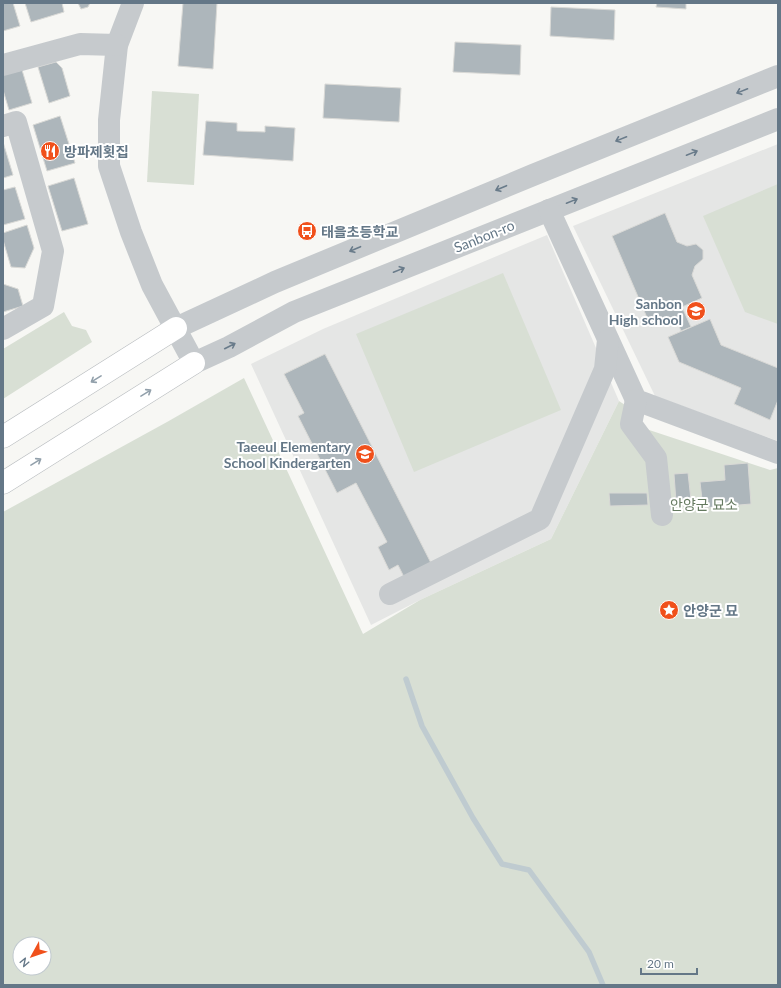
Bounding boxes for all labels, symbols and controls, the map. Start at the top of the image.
one-way arrow [736,88,748,95]
one-way arrow [616,136,628,144]
restaurant icon: 방파제횟집 [39,140,61,162]
place label: 방파제횟집 [64,143,128,160]
one-way arrow [686,148,698,156]
one-way arrow [495,185,507,192]
one-way arrow [565,197,577,204]
street label: Sanbon-ro [451,216,517,256]
bus stop icon: 태을초등학교 [296,220,318,242]
place label: 태을초등학교 [321,223,398,240]
one-way arrow [349,245,361,253]
one-way arrow [392,266,404,273]
place label: Sanbon High school [609,295,682,328]
school or university icon: Sanbon High school [685,300,707,322]
one-way arrow [223,342,235,349]
one-way arrow [90,374,101,383]
one-way arrow [140,389,152,397]
place label: Taeeul Elementary School Kindergarten [224,438,352,471]
school or university icon: Taeeul Elementary School Kindergarten [354,443,376,465]
one-way arrow [30,458,42,466]
park label: 안양군 묘소 [670,496,738,513]
place icon: 안양군 묘 [658,599,680,621]
place label: 안양군 묘 [683,602,738,619]
north arrow [12,936,52,976]
scale bar [641,950,697,976]
text: N [16,955,32,970]
text: 20 m [647,956,674,971]

